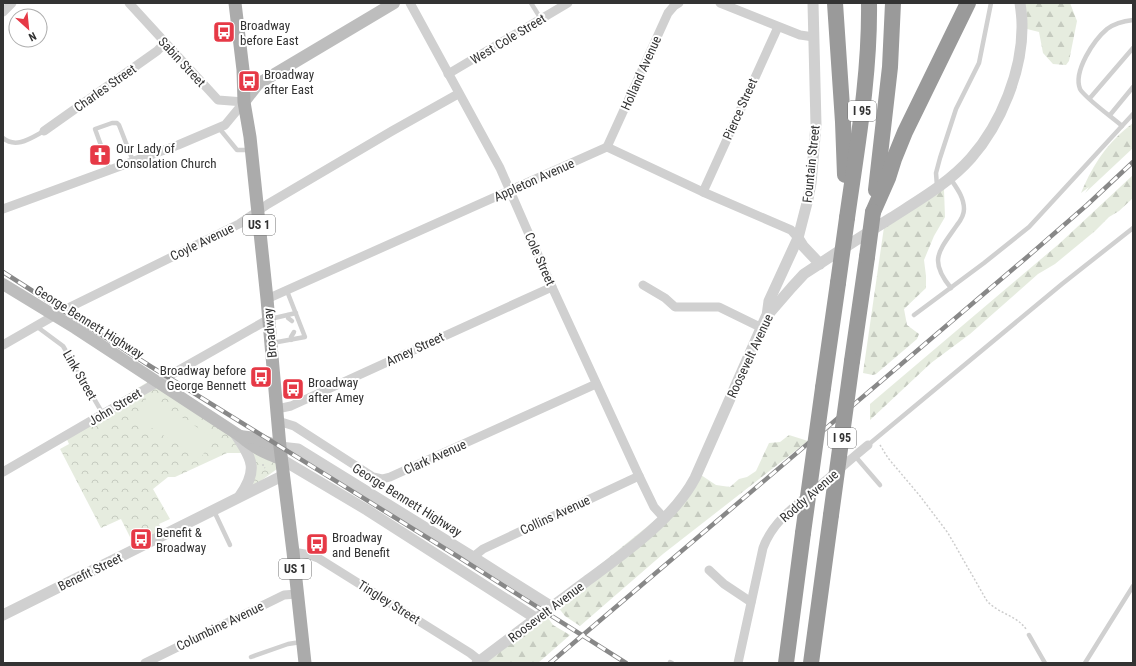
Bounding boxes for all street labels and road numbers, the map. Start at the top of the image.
street label: West Cole Street [468,11,548,67]
street label: Holland Avenue [618,33,664,113]
street label: Sabin Street [155,34,209,90]
street label: Charles Street [71,61,139,115]
street label: Pierce Street [720,76,760,142]
road number: I 95 [848,101,876,121]
street label: Fountain Street [799,124,823,204]
street label: Appleton Avenue [492,156,576,204]
road number: US 1 [243,215,275,235]
street label: Coyle Avenue [168,220,236,264]
street label: Cole Street [522,230,558,288]
street label: George Bennett Highway [32,282,147,362]
street label: Broadway [260,307,280,359]
street label: Roosevelt Avenue [724,312,776,400]
street label: Amey Street [384,329,446,369]
street label: Link Street [60,348,100,403]
street label: John Street [86,385,144,429]
road number: I 95 [828,428,856,448]
street label: Clark Avenue [401,437,469,477]
street label: George Bennett Highway [350,460,465,540]
street label: Roddy Avenue [777,467,841,525]
street label: Collins Avenue [518,492,592,538]
street label: Benefit Street [56,550,125,594]
road number: US 1 [279,559,311,579]
street label: Tingley Street [355,577,423,627]
street label: Roosevelt Avenue [505,579,587,645]
street label: Columbine Avenue [174,598,266,654]

